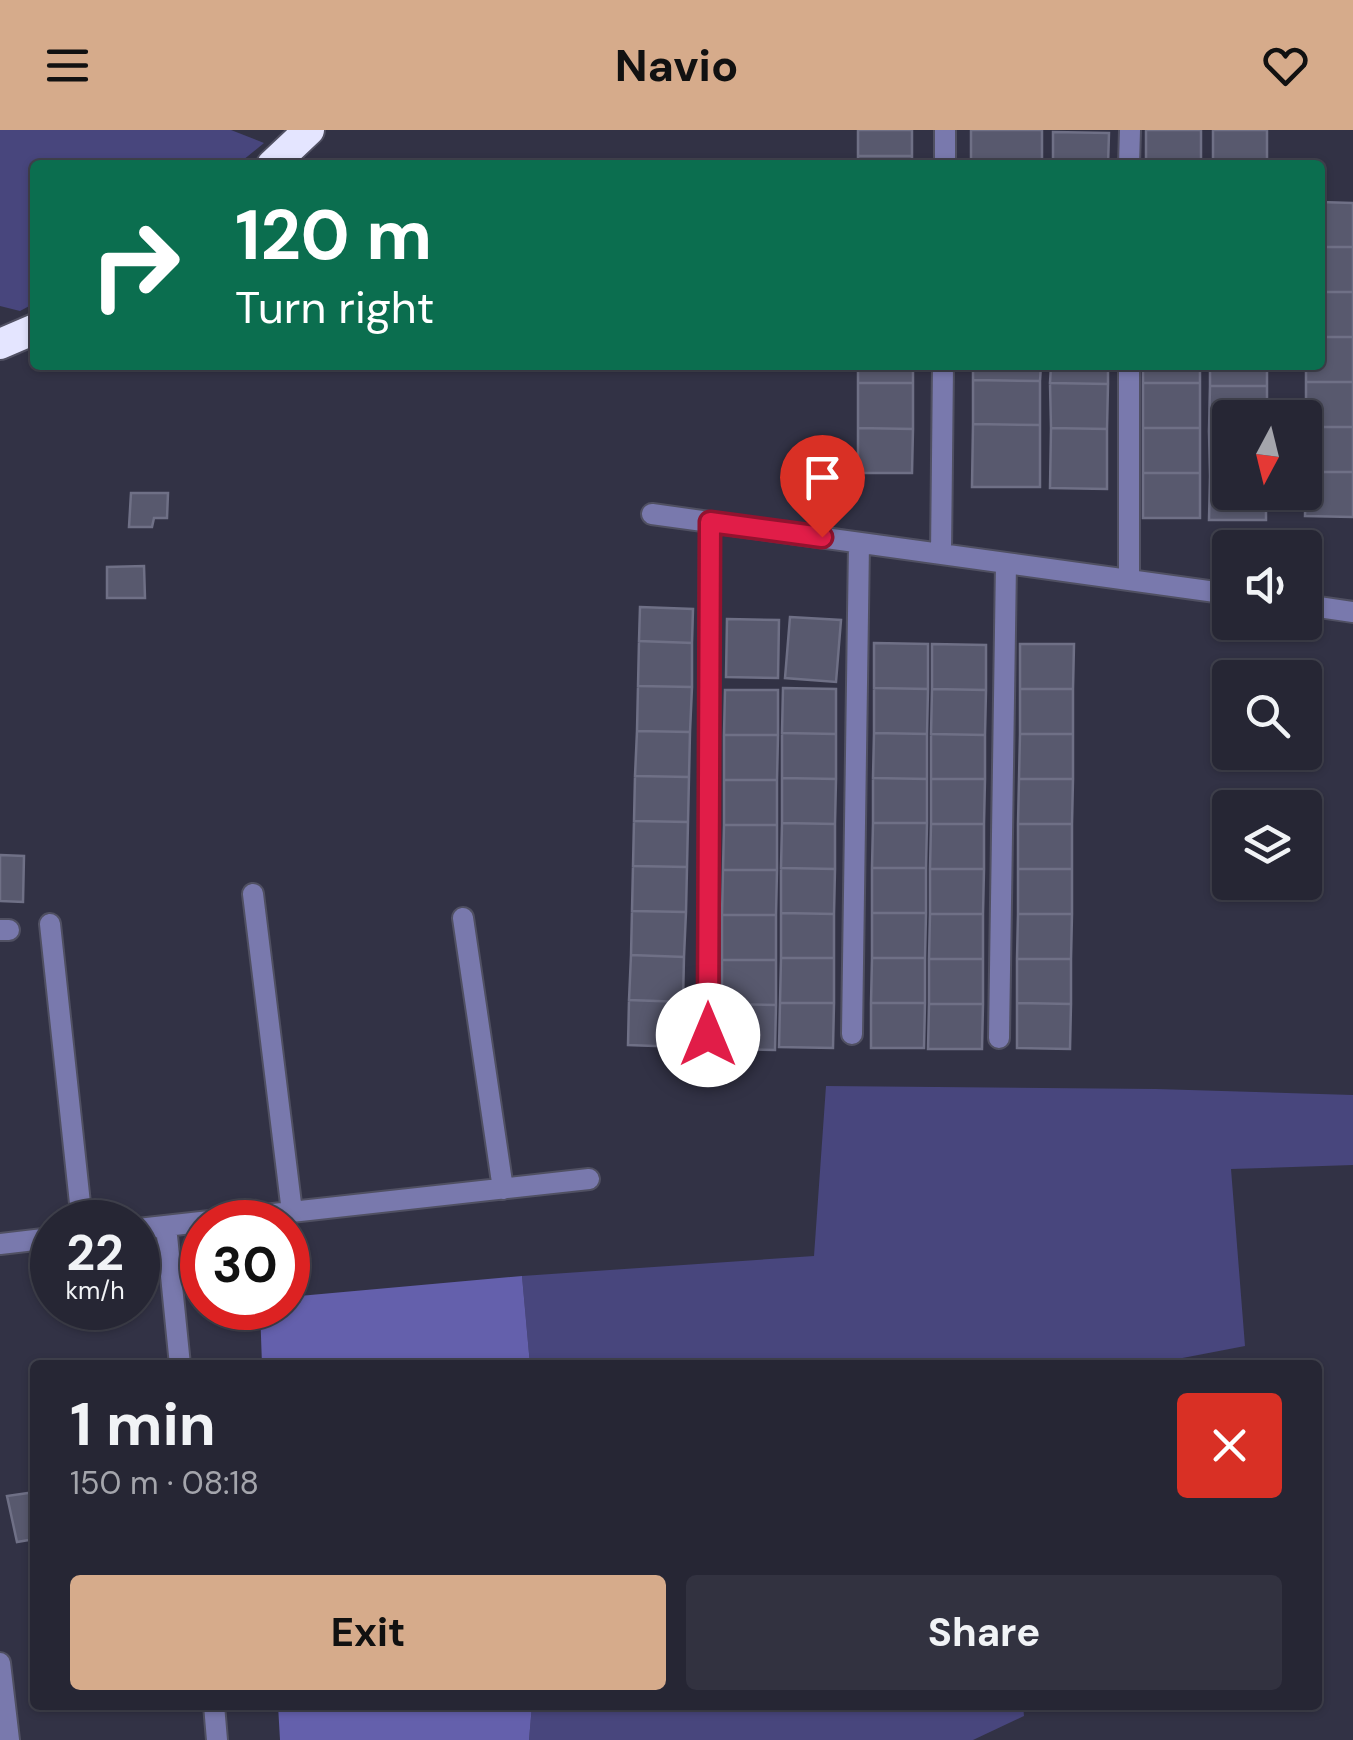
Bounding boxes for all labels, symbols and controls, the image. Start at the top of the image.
text: Navio [615,36,738,95]
icon: menu [40,38,95,93]
icon: heart [1258,38,1313,93]
text: 120 m [235,190,432,281]
icon: right [70,200,200,330]
text: Turn right [235,278,434,337]
north arrow [1212,400,1322,510]
map controls [1212,400,1322,900]
pin [780,435,865,538]
icon: arrive [795,450,850,505]
button: sound [1212,530,1322,640]
button: search [1212,660,1322,770]
button: layers [1212,790,1322,900]
position arrow [656,983,760,1087]
speed limit sign: 30 [180,1200,310,1330]
text: 22 [66,1220,124,1286]
text: km/h [65,1274,125,1307]
text: 1 min [70,1385,216,1464]
button: close [1177,1393,1282,1498]
text: 150 m · 08:18 [70,1462,259,1504]
button: Exit [70,1575,666,1690]
button: Share [686,1575,1282,1690]

